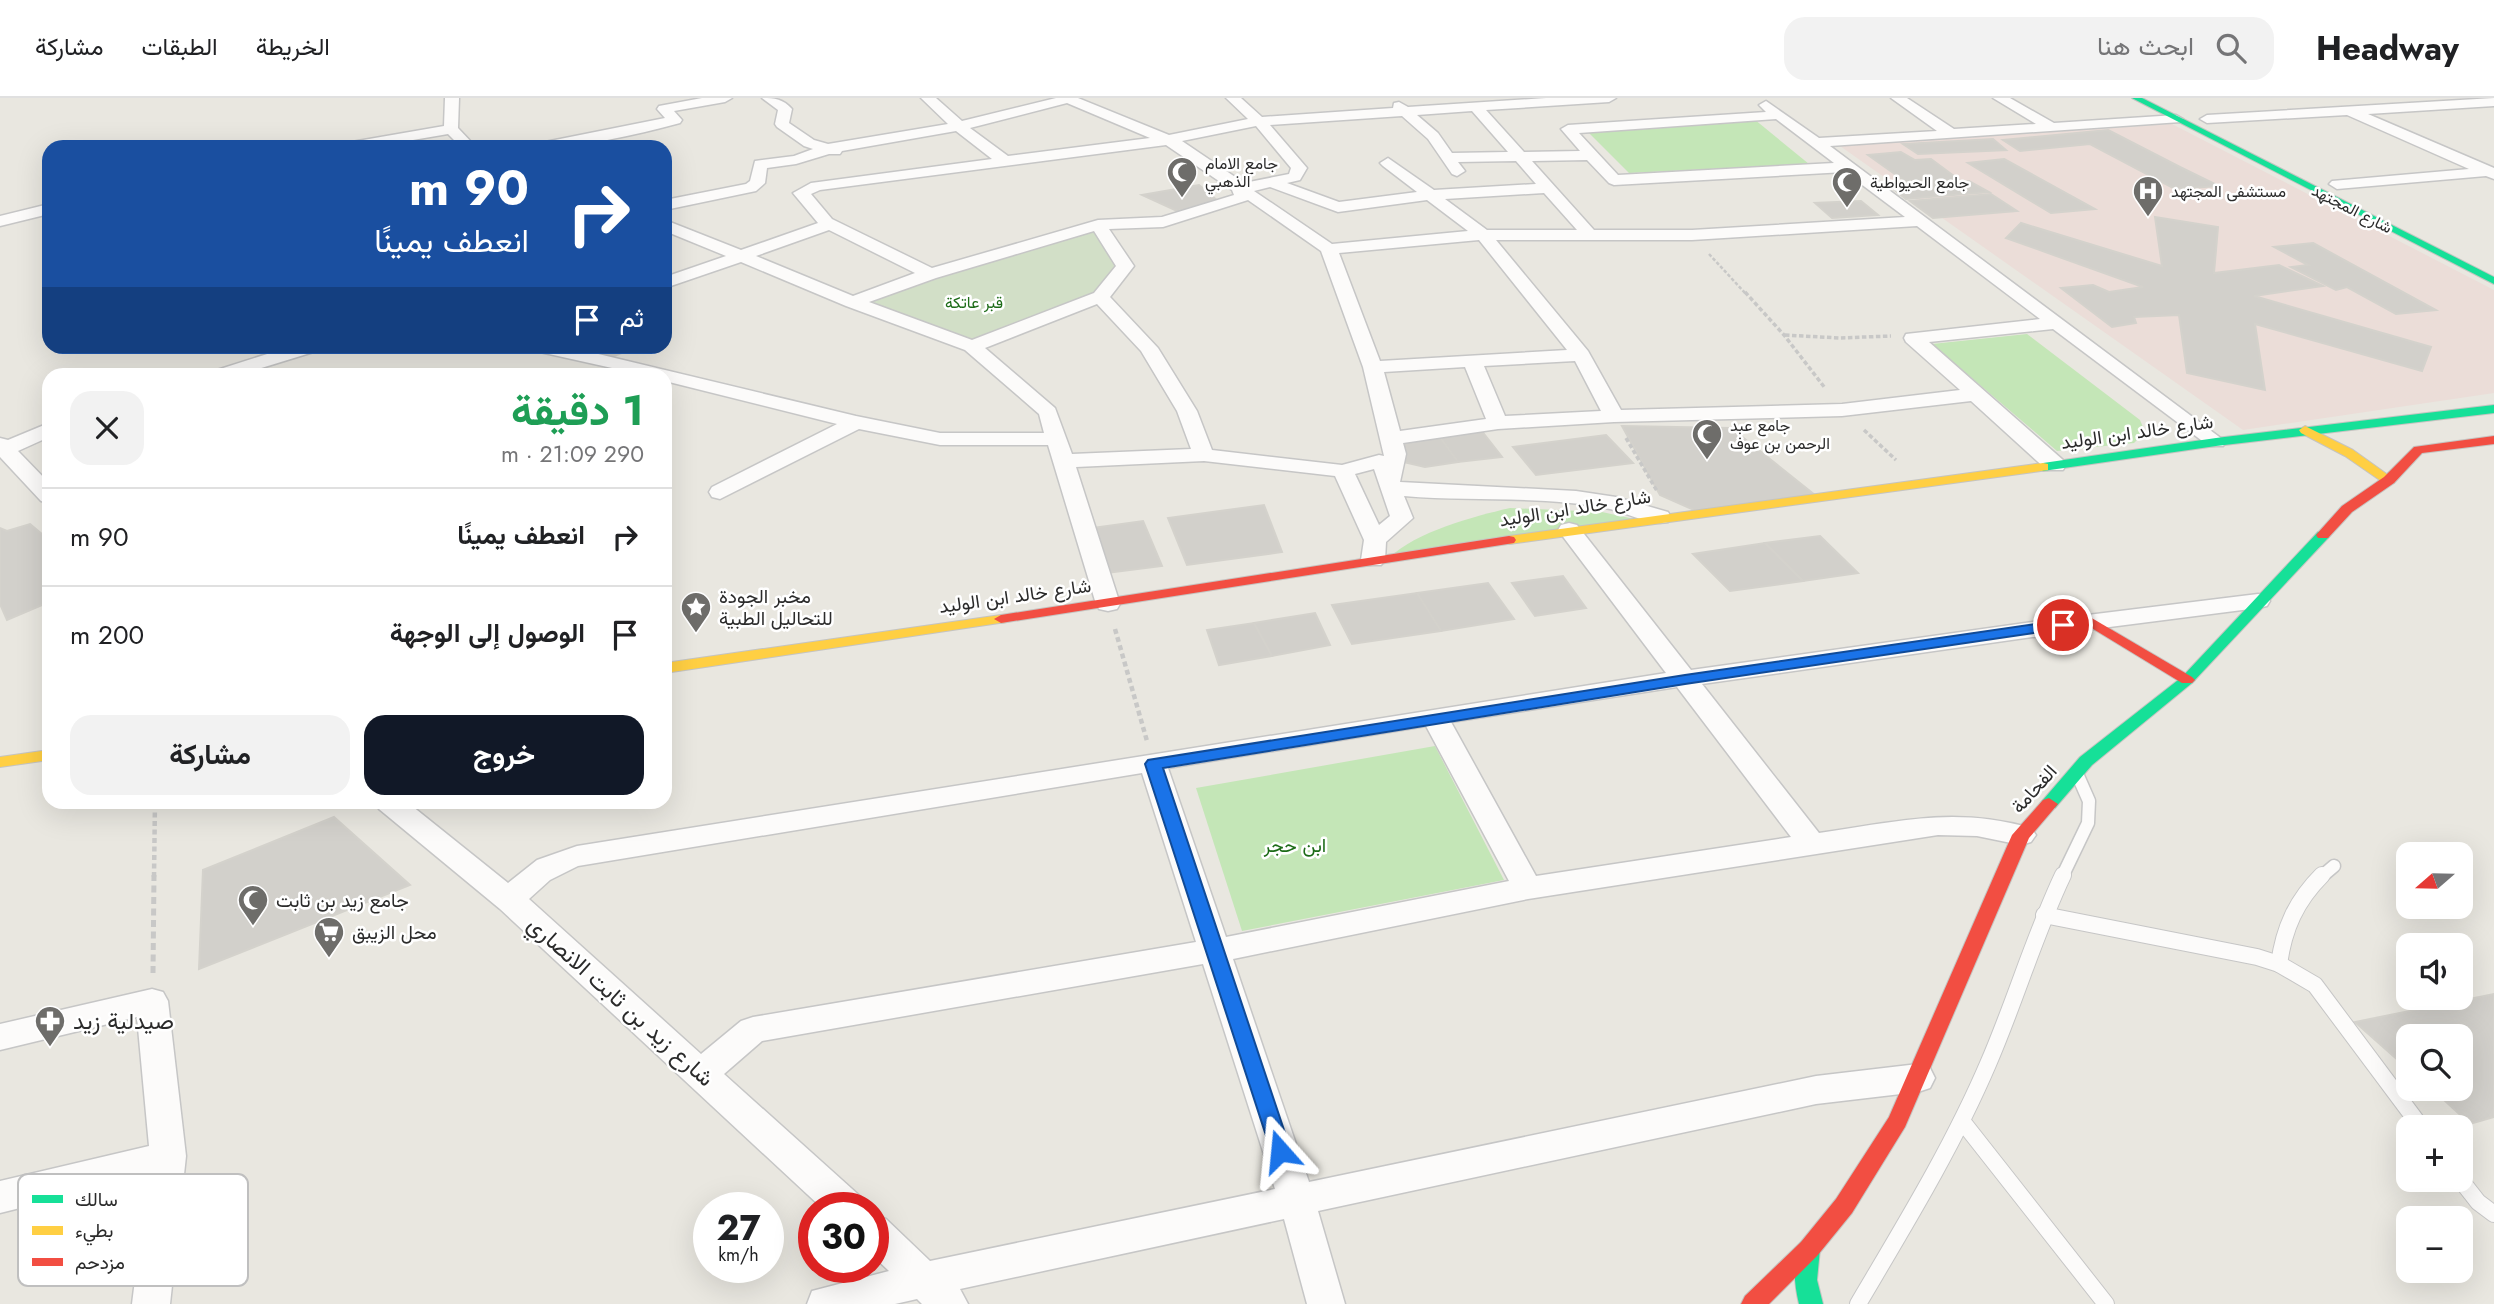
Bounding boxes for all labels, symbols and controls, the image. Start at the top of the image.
search box [1784,17,2274,80]
text: Headway [2316,25,2459,72]
text: ابحث هنا [2097,27,2194,65]
text: مشاركة [35,29,103,64]
text: الطبقات [141,29,218,64]
text: الخريطة [256,29,330,64]
icon: search [2212,29,2250,67]
place label: جامع الامام الذهبي [1205,152,1278,195]
text: 90 m [409,153,529,223]
mosque icon: جامع الامام الذهبي [1165,155,1199,199]
mosque icon: جامع الحيواطية [1830,165,1864,209]
icon: right [553,168,644,259]
place label: جامع الحيواطية [1870,171,1969,194]
hospital icon: مستشفى المجتهد [2131,174,2165,218]
street label: شارع المجتهد [2308,179,2396,239]
place label: مستشفى المجتهد [2171,180,2286,203]
text: انعطف يمينًا [374,218,529,264]
park label: قبر عاتكة [945,291,1003,314]
text: ثم [620,299,644,337]
icon: arrive [568,301,606,339]
text: 1 دقيقة [511,380,644,441]
button: close [70,391,144,465]
street label: شارع خالد ابن الوليد [2059,408,2215,456]
place label: جامع عبد الرحمن بن عوف [1730,414,1830,455]
mosque icon: جامع عبد الرحمن بن عوف [1690,417,1724,461]
text: 290 m · 21:09 [501,437,644,471]
street label: شارع خالد ابن الوليد [1497,483,1653,533]
text: انعطف يمينًا [457,516,585,554]
text: 90 m [70,518,129,556]
icon: right [606,518,644,556]
street label: شارع خالد ابن الوليد [937,572,1093,620]
place label: مخبر الجودة للتحاليل الطبية [719,583,833,632]
place icon: مخبر الجودة للتحاليل الطبية [679,590,713,634]
pin [2033,595,2093,655]
icon: arrive [2044,606,2082,644]
text: الوصول إلى الوجهة [390,614,585,652]
text: 200 m [70,616,144,654]
icon: arrive [606,616,644,654]
button: مشاركة [70,715,350,795]
button: خروج [364,715,644,795]
street label: الفحامة [2005,759,2063,819]
park label: ابن حجر [1263,832,1326,859]
north arrow [2396,842,2473,919]
map controls [2396,842,2473,1283]
mosque icon: جامع زيد بن ثابت [236,883,270,927]
place label: جامع زيد بن ثابت [276,887,409,914]
street label: شارع زيد بن ثابت الانصاري [519,908,722,1096]
supermarket icon: محل الزيبق [312,915,346,959]
place label: محل الزيبق [352,919,437,946]
button: sound [2396,933,2473,1010]
pharmacy icon: صيدلية زيد [33,1004,67,1048]
place label: صيدلية زيد [73,1004,174,1038]
button: search [2396,1024,2473,1101]
position arrow [1243,1114,1317,1188]
button: + [2396,1115,2473,1192]
legend [18,1174,248,1286]
text: سالك [75,1186,118,1213]
speed limit sign: 30 [798,1192,889,1283]
text: 27 [716,1203,761,1253]
button: − [2396,1206,2473,1283]
text: بطيء [75,1217,113,1246]
text: km/h [718,1242,759,1268]
text: مزدحم [75,1249,125,1276]

